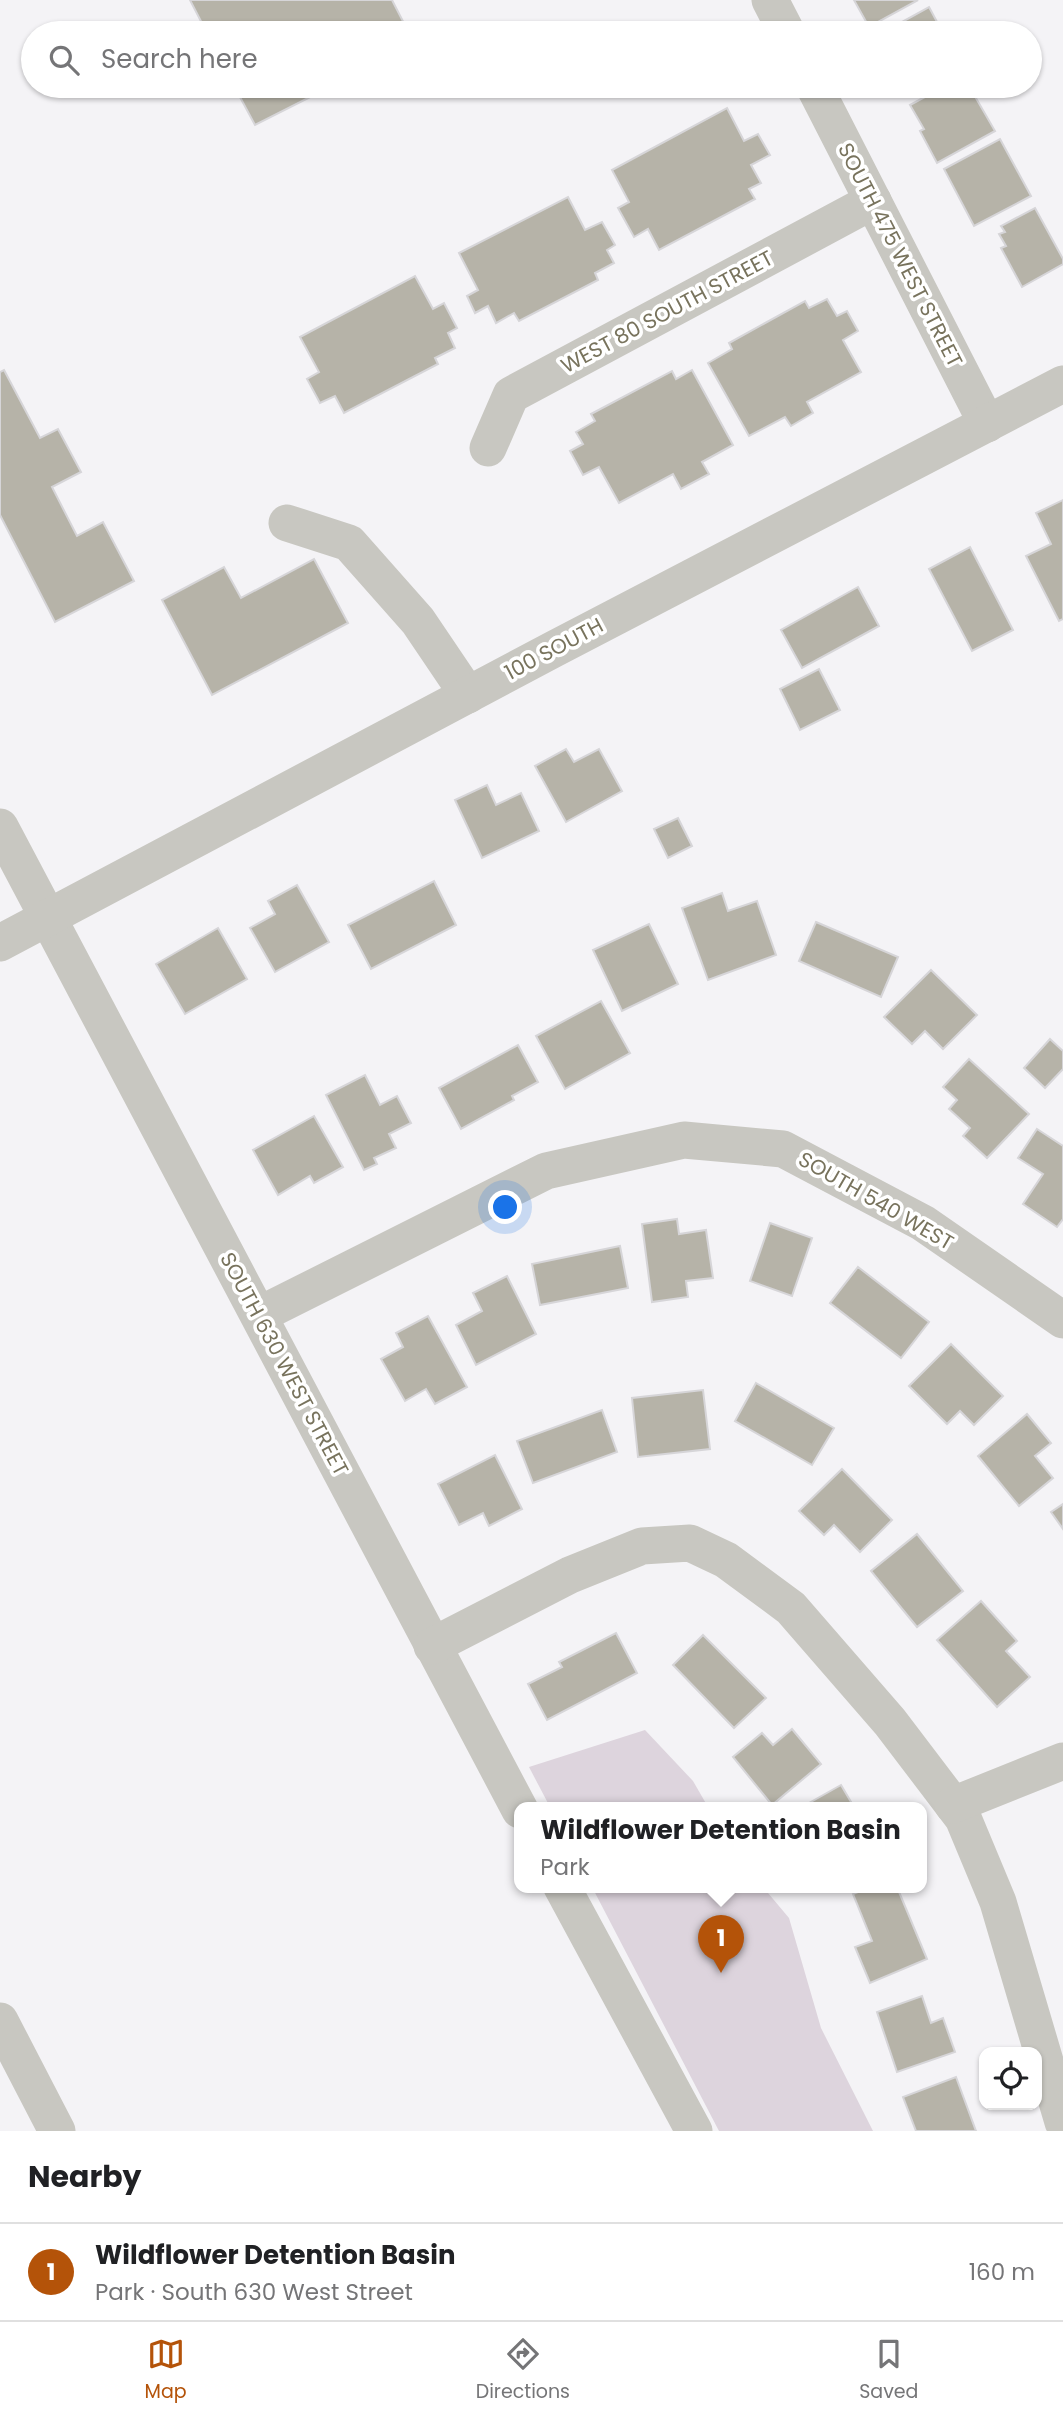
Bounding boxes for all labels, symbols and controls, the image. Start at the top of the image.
search box [21,21,1042,98]
icon: search [45,41,83,79]
text: Search here [101,41,258,77]
street label: SOUTH 475 WEST STREET [831,138,970,372]
street label: WEST 80 SOUTH STREET [556,243,778,380]
street label: 100 SOUTH [499,610,608,687]
street label: SOUTH 540 WEST [793,1144,959,1257]
your location [488,1190,522,1224]
street label: SOUTH 630 WEST STREET [213,1247,356,1480]
popup [514,1802,927,1893]
text: Wildflower Detention Basin [540,1812,901,1848]
text: Park [540,1851,590,1883]
pin: 1 [698,1915,744,1973]
map controls [979,2047,1042,2110]
button: locate [979,2047,1042,2110]
text: Nearby [28,2155,142,2198]
text: Wildflower Detention Basin [95,2237,455,2273]
text: 1 [47,2256,55,2288]
text: 160 m [969,2256,1035,2288]
text: Park · South 630 West Street [95,2276,413,2308]
tab: Map [145,2335,187,2406]
tab: Directions [476,2335,570,2406]
tab: Saved [859,2335,918,2406]

